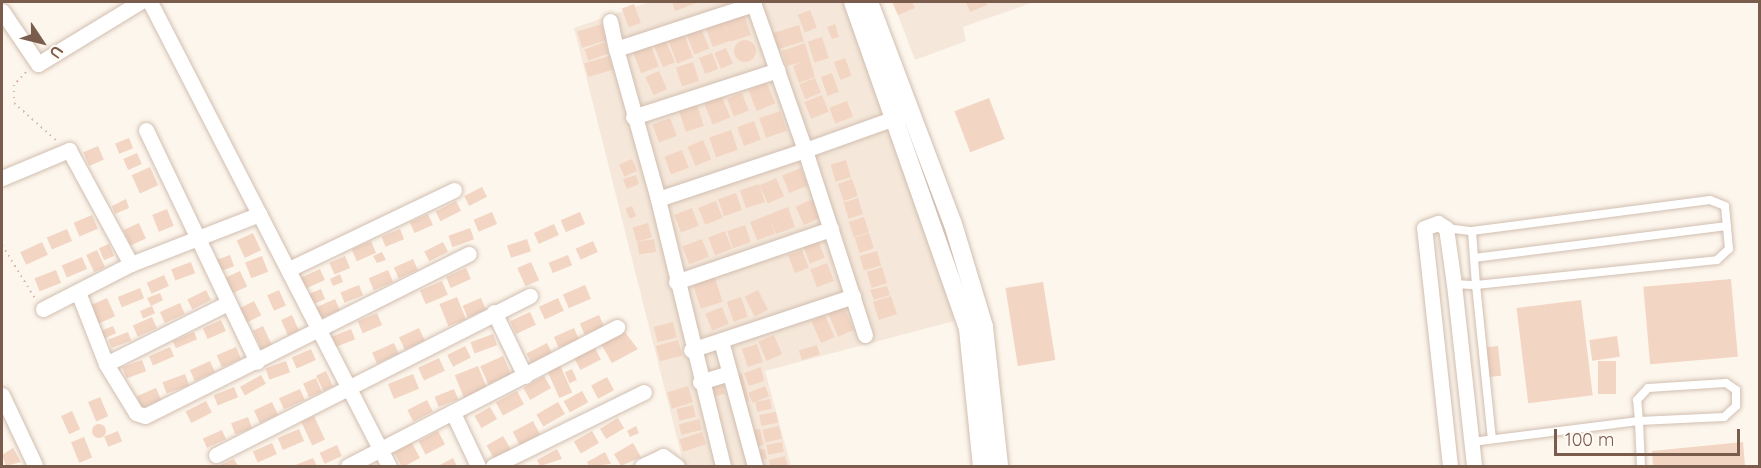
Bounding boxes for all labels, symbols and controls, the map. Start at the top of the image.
north arrow [12,12,72,72]
text: U [45,42,68,63]
scale bar [1557,417,1743,455]
text: 100 m [1565,428,1614,451]

